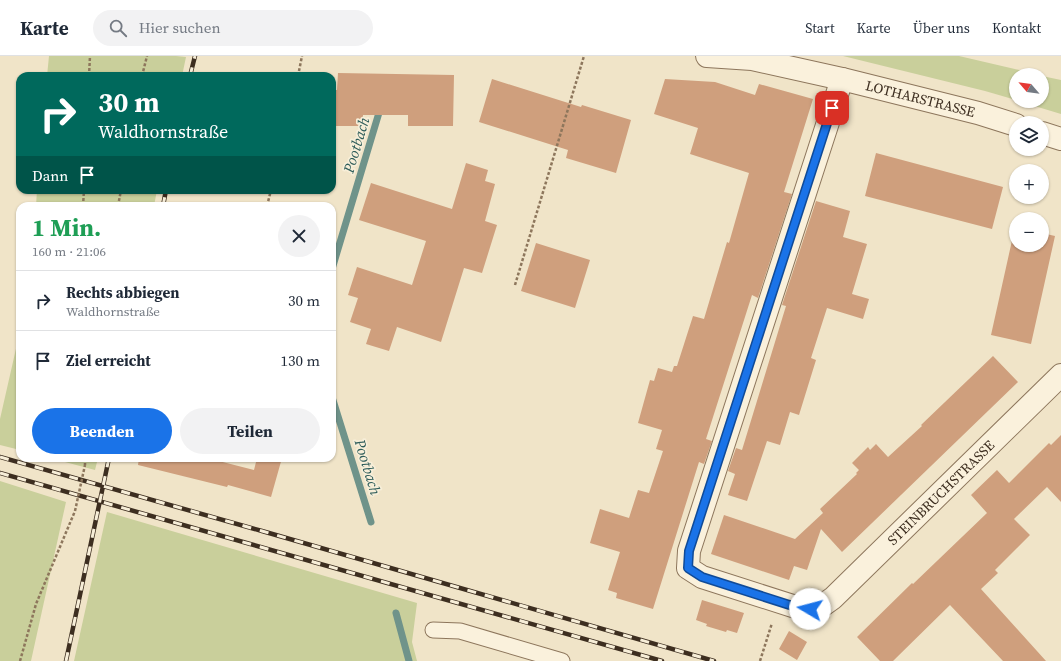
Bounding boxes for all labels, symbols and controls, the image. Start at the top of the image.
search box [93,10,373,46]
text: Karte [20,15,69,41]
icon: search [107,17,129,39]
text: Hier suchen [139,17,220,38]
text: Start [805,18,835,38]
text: Karte [857,18,891,38]
text: Über uns [913,18,970,38]
text: Kontakt [992,18,1041,38]
north arrow [1009,68,1049,108]
map controls [1009,68,1049,252]
street label: LOTHARSTRASSE [863,75,977,122]
text: 30 m [98,83,160,121]
icon: right [32,88,84,140]
pin [815,91,849,125]
icon: arrive [821,97,843,119]
water label: Pootbach [337,115,374,176]
button: layers [1009,116,1049,156]
text: Waldhornstraße [98,119,228,144]
icon: arrive [76,164,98,186]
button: + [1009,164,1049,204]
text: Dann [32,165,68,186]
text: 1 Min. [32,211,101,244]
button: − [1009,212,1049,252]
button: close [278,215,320,257]
text: 160 m · 21:06 [32,243,106,260]
text: Rechts abbiegen [66,282,180,303]
icon: right [32,290,54,312]
text: 30 m [288,290,320,311]
text: Waldhornstraße [66,303,160,320]
icon: arrive [32,350,54,372]
text: Ziel erreicht [66,350,151,371]
text: 130 m [280,350,320,371]
button: Beenden [32,408,172,454]
button: Teilen [180,408,320,454]
street label: STEINBRUCHSTRASSE [883,435,999,550]
water label: Pootbach [349,436,386,497]
position arrow [789,588,831,630]

